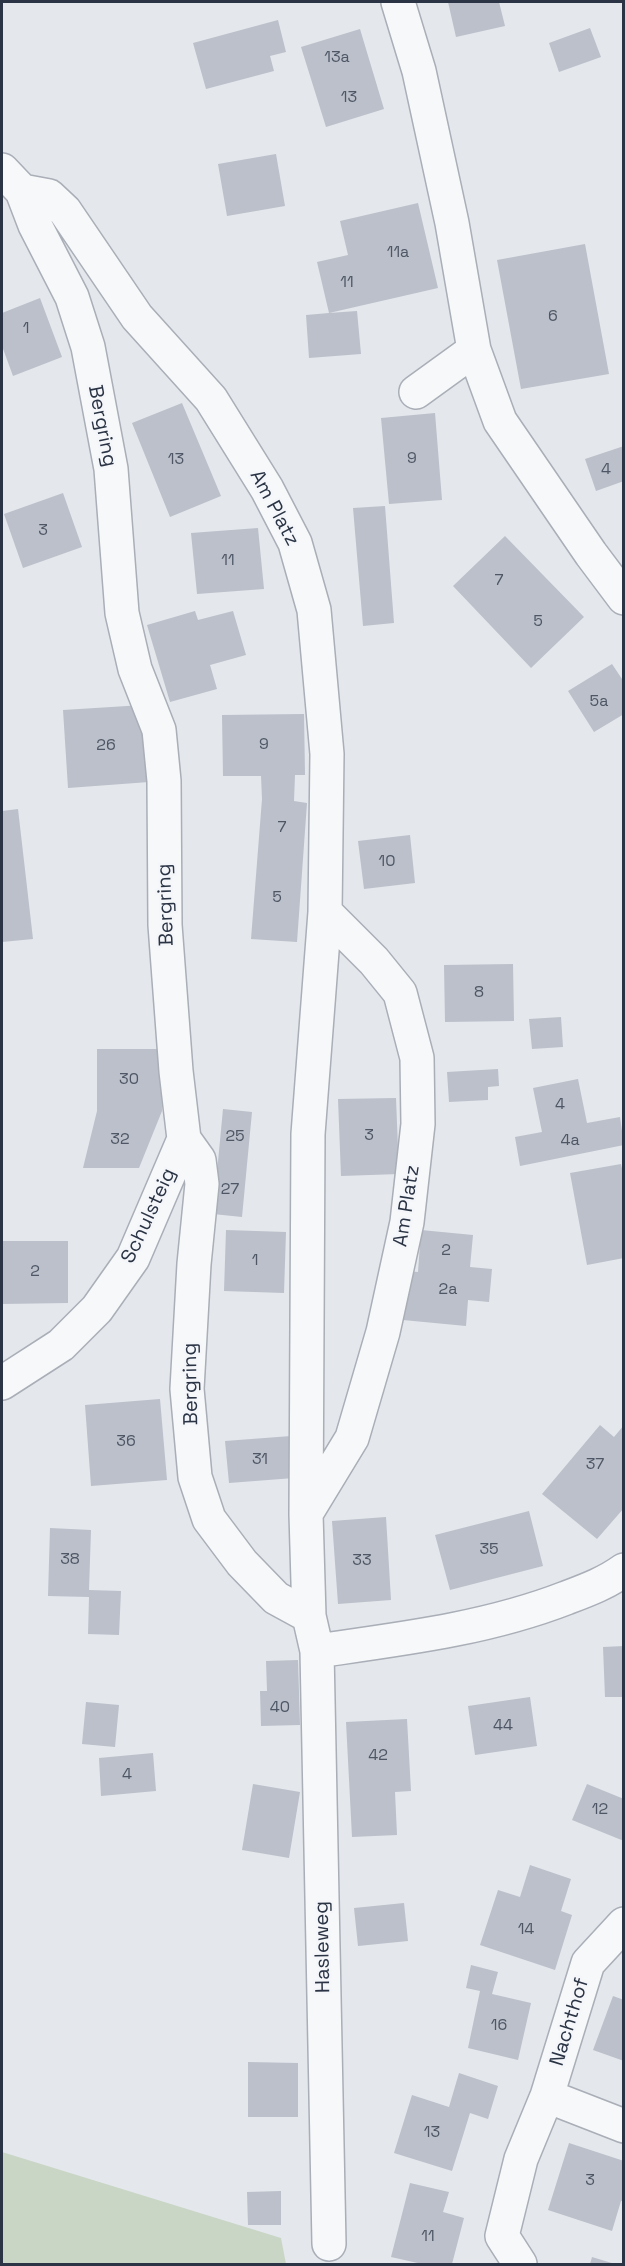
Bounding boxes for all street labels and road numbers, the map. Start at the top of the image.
street label: Bergring [82,383,122,469]
street label: Am Platz [244,466,304,550]
street label: Bergring [153,863,179,947]
street label: Am Platz [389,1163,425,1249]
street label: Schulsteig [117,1165,181,1267]
street label: Bergring [178,1342,204,1426]
street label: Hasleweg [310,1901,336,1993]
street label: Nachthof [545,1975,595,2069]

